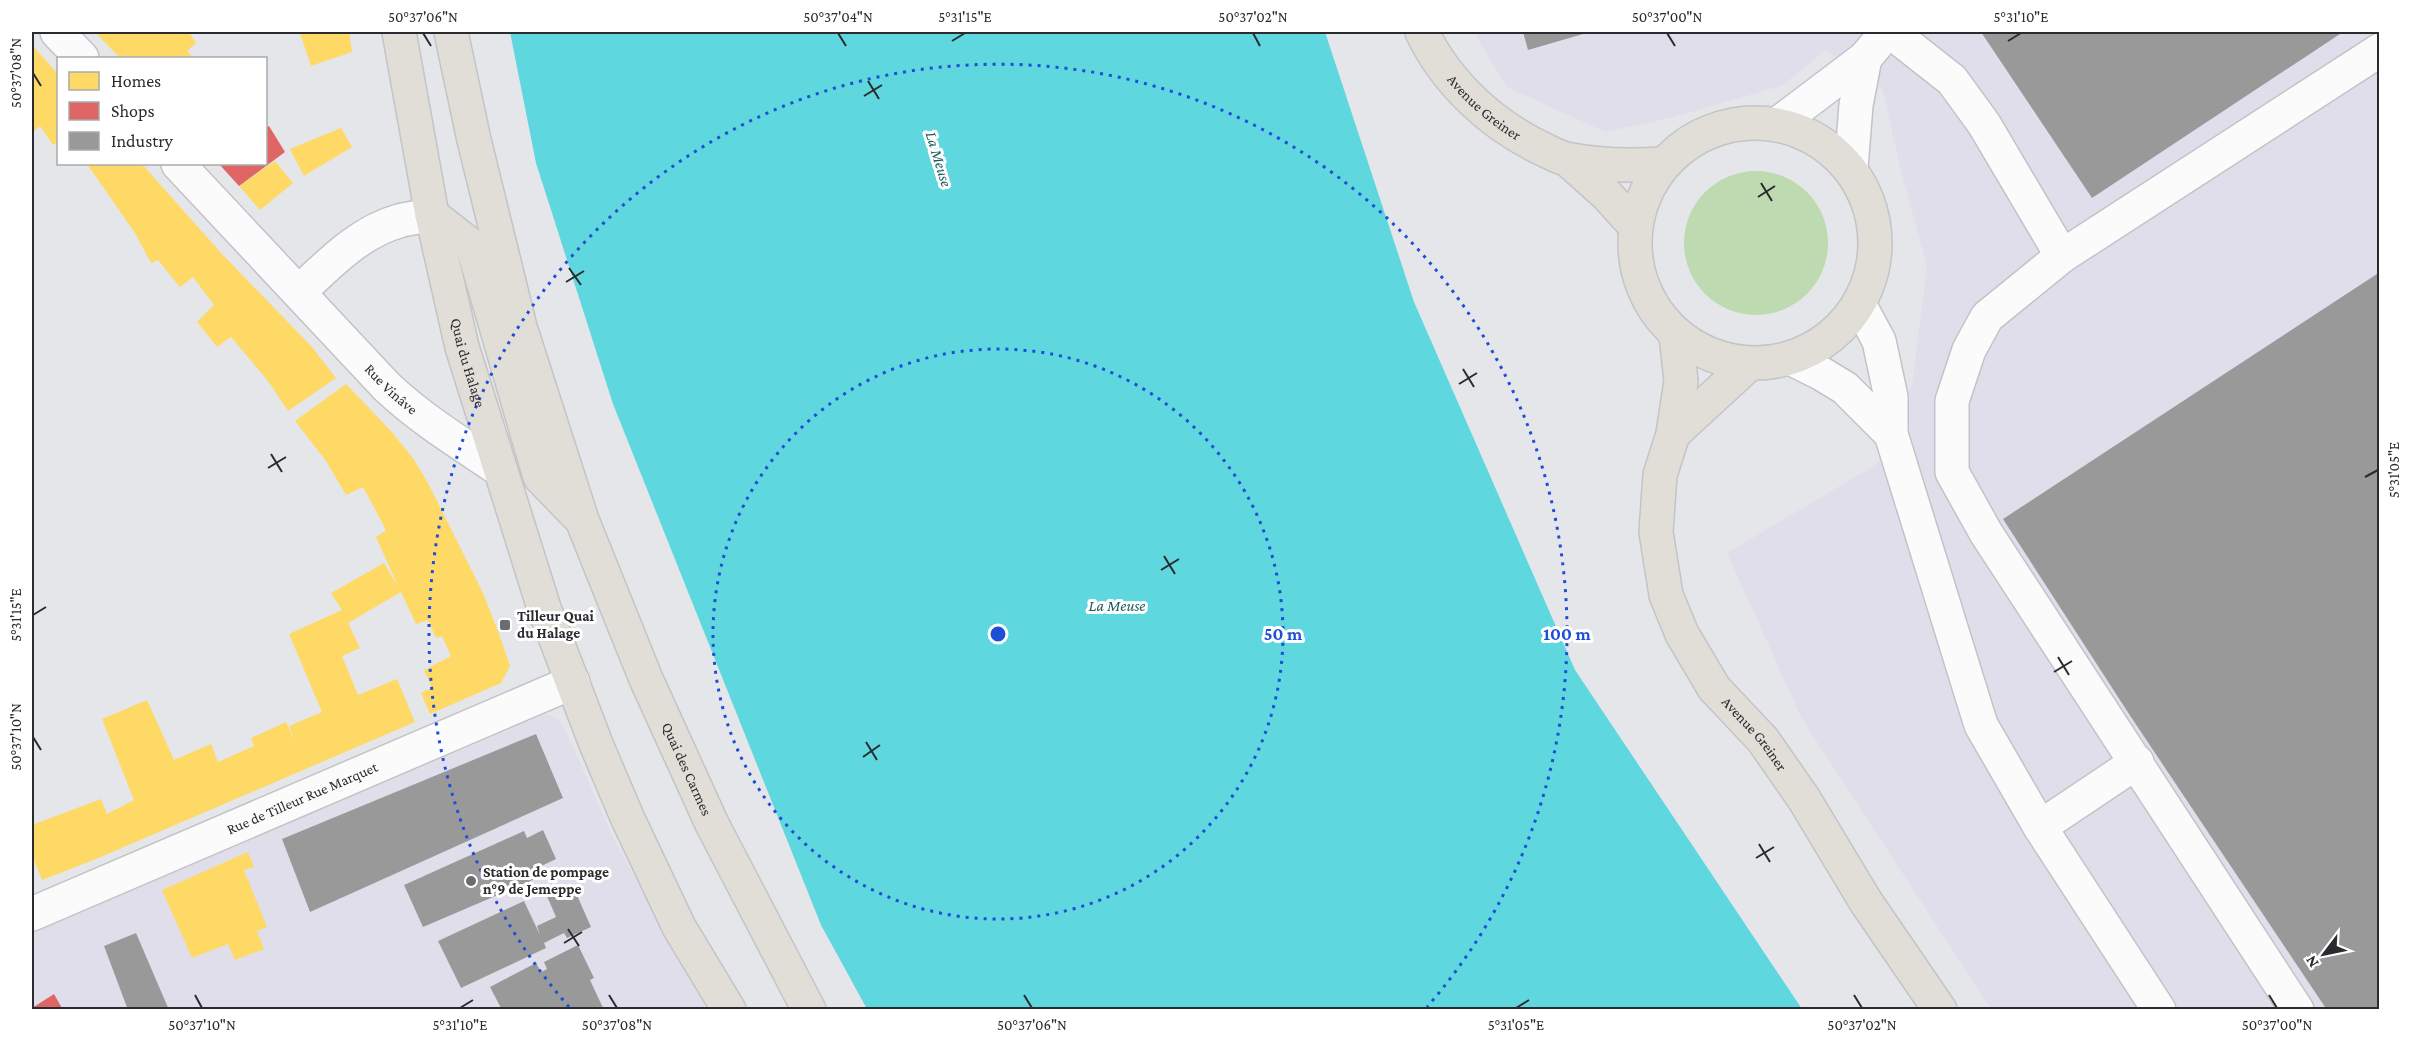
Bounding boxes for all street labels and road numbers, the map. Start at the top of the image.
street label: Avenue Greiner [1444,72,1524,144]
street label: Quai du Halage [448,317,489,410]
street label: Rue Vinâve [362,361,421,418]
street label: Avenue Greiner [1719,694,1790,775]
street label: Quai des Carmes [659,720,715,818]
street label: Rue de Tilleur Rue Marquet [224,758,381,838]

